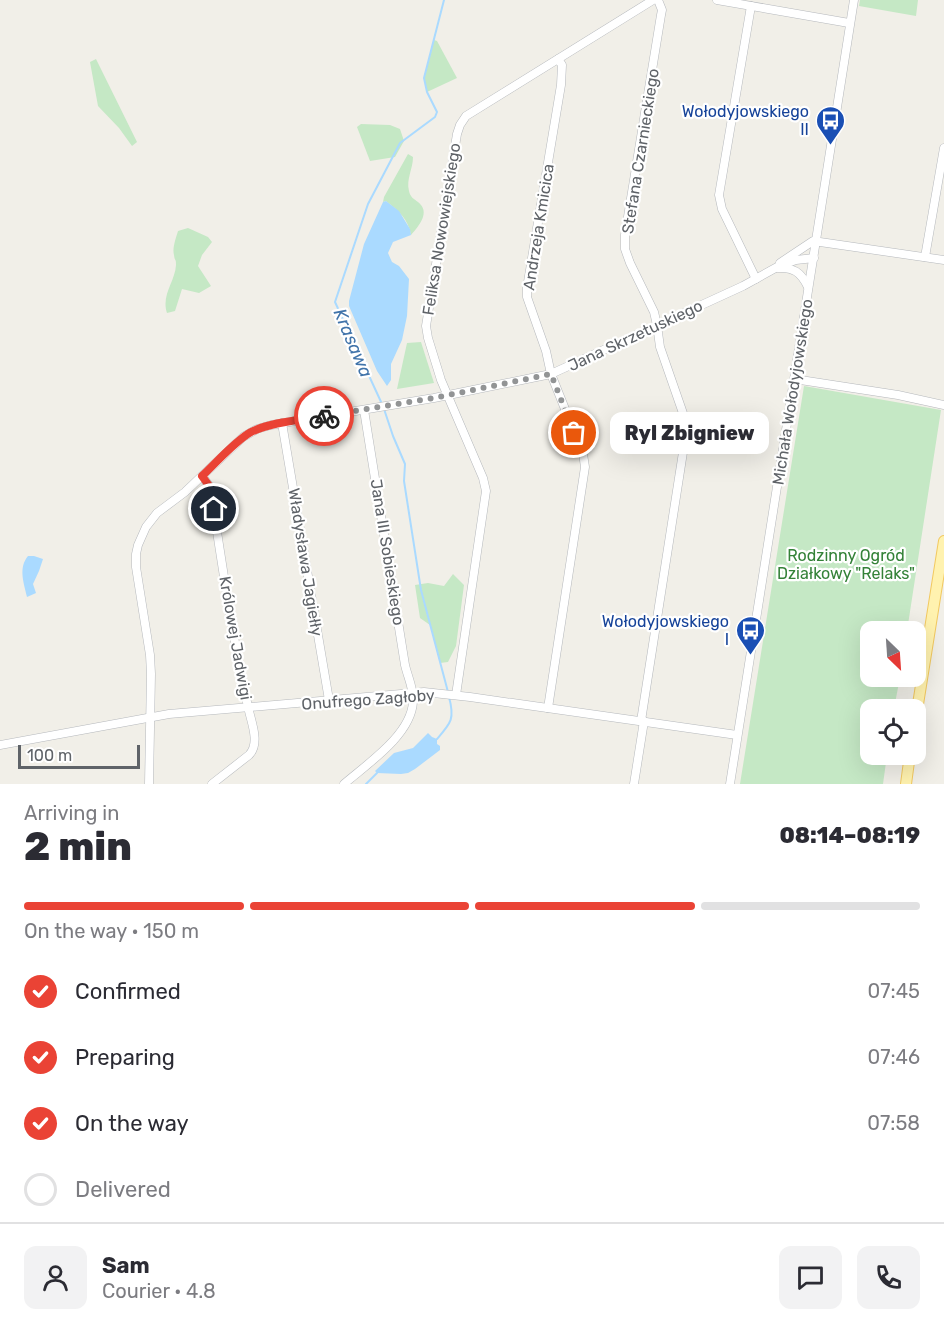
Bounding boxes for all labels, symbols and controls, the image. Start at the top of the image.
street label: Stefana Czarnieckiego [618,67,663,235]
place label: Wołodyjowskiego II [682,102,809,139]
bus stop icon: Wołodyjowskiego II [814,104,846,146]
street label: Feliksa Nowowiejskiego [418,142,465,317]
street label: Andrzeja Kmicica [519,162,558,292]
street label: Jana Skrzetuskiego [565,296,706,375]
street label: Michała Wołodyjowskiego [768,298,817,486]
water label: Krasawa [329,305,378,381]
courier [294,386,354,446]
icon: bike [308,400,341,433]
pin [548,407,599,458]
callout: Ryl Zbigniew [610,412,769,454]
icon: bag [557,416,590,449]
text: Ryl Zbigniew [624,421,755,445]
street label: Jana III Sobieskiego [367,478,408,627]
pin [188,483,239,534]
street label: Władysława Jagiełły [284,487,327,638]
icon: home [197,492,230,525]
park label: Rodzinny Ogród Działkowy "Relaks" [777,546,915,583]
street label: Królowej Jadwigi [215,575,256,702]
place label: Wołodyjowskiego I [602,612,729,649]
bus stop icon: Wołodyjowskiego I [734,614,766,656]
north arrow [860,621,926,687]
map controls [860,621,926,765]
street label: Onufrego Zagłoby [301,685,435,714]
button: locate [860,699,926,765]
scale bar [18,742,140,770]
text: 100 m [27,746,72,765]
text: Arriving in [24,801,119,825]
text: 08:14–08:19 [779,822,920,849]
text: 2 min [24,824,132,870]
text: On the way · 150 m [24,919,199,943]
icon: check [24,975,57,1008]
text: Confirmed [75,978,181,1005]
text: 07:45 [868,979,920,1003]
icon: check [24,1041,57,1074]
text: Preparing [75,1044,175,1071]
text: 07:46 [867,1045,920,1069]
icon: check [24,1107,57,1140]
text: On the way [75,1110,189,1137]
text: 07:58 [867,1111,920,1135]
text: Delivered [75,1176,171,1203]
button: person [24,1246,87,1309]
button: chat [779,1246,842,1309]
button: phone [857,1246,920,1309]
text: Sam [102,1252,150,1279]
text: Courier · 4.8 [102,1279,216,1303]

